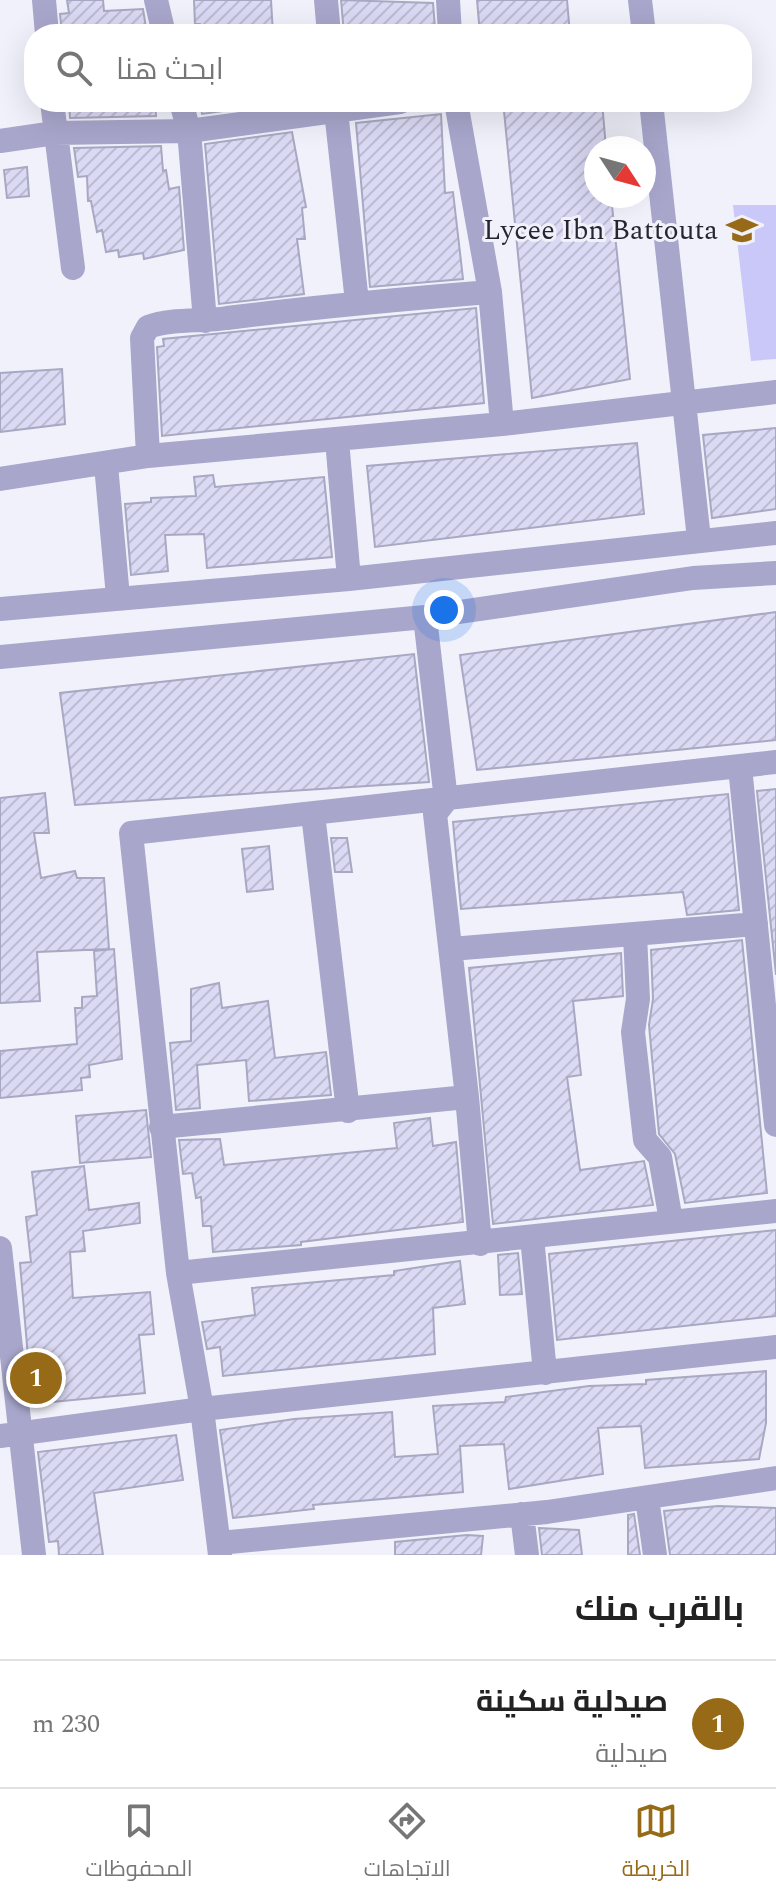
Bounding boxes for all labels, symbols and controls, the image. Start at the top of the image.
search box [24,24,752,112]
icon: search [52,46,96,90]
text: ابحث هنا [116,47,224,93]
north arrow [584,136,656,208]
place label: Lycee Ibn Battouta [483,209,718,252]
school or university icon: Lycee Ibn Battouta [725,213,759,247]
your location [424,590,464,630]
pin: 1 [10,1348,62,1408]
text: بالقرب منك [575,1584,744,1636]
text: صيدلية سكينة [476,1679,668,1725]
text: 230 m [32,1704,100,1744]
text: 1 [711,1704,725,1744]
text: صيدلية [595,1734,668,1774]
tab: المحفوظات [86,1799,193,1889]
tab: الاتجاهات [364,1799,451,1889]
tab: الخريطة [622,1799,690,1889]

